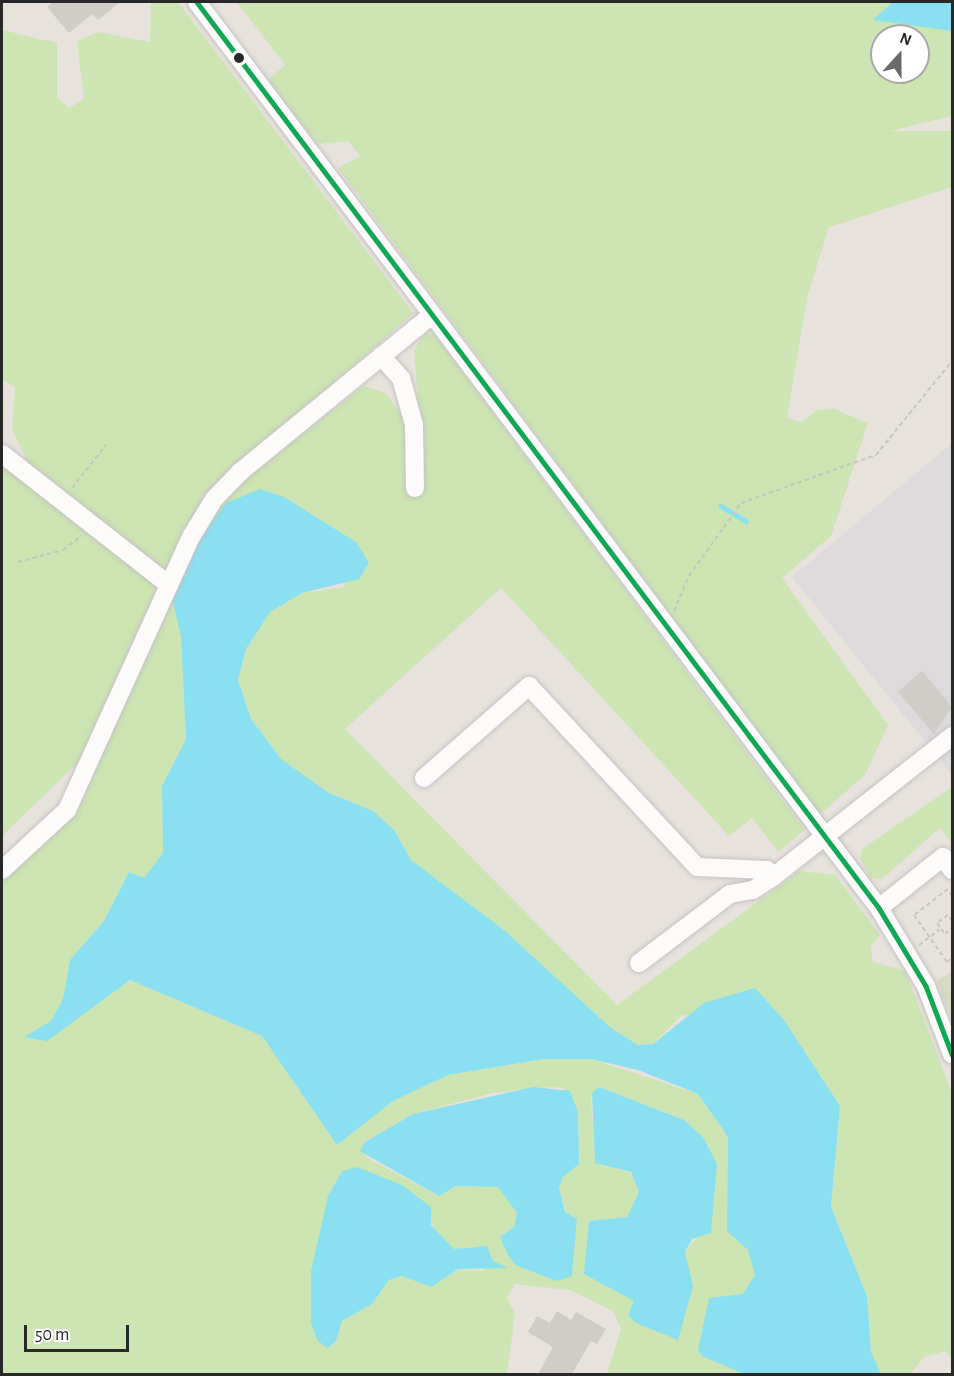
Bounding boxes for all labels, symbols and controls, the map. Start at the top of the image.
north arrow [870,24,930,84]
text: N [898,30,914,49]
unlabelled marker [233,52,245,64]
scale bar [27,1313,132,1351]
text: 50 m [35,1326,69,1344]

